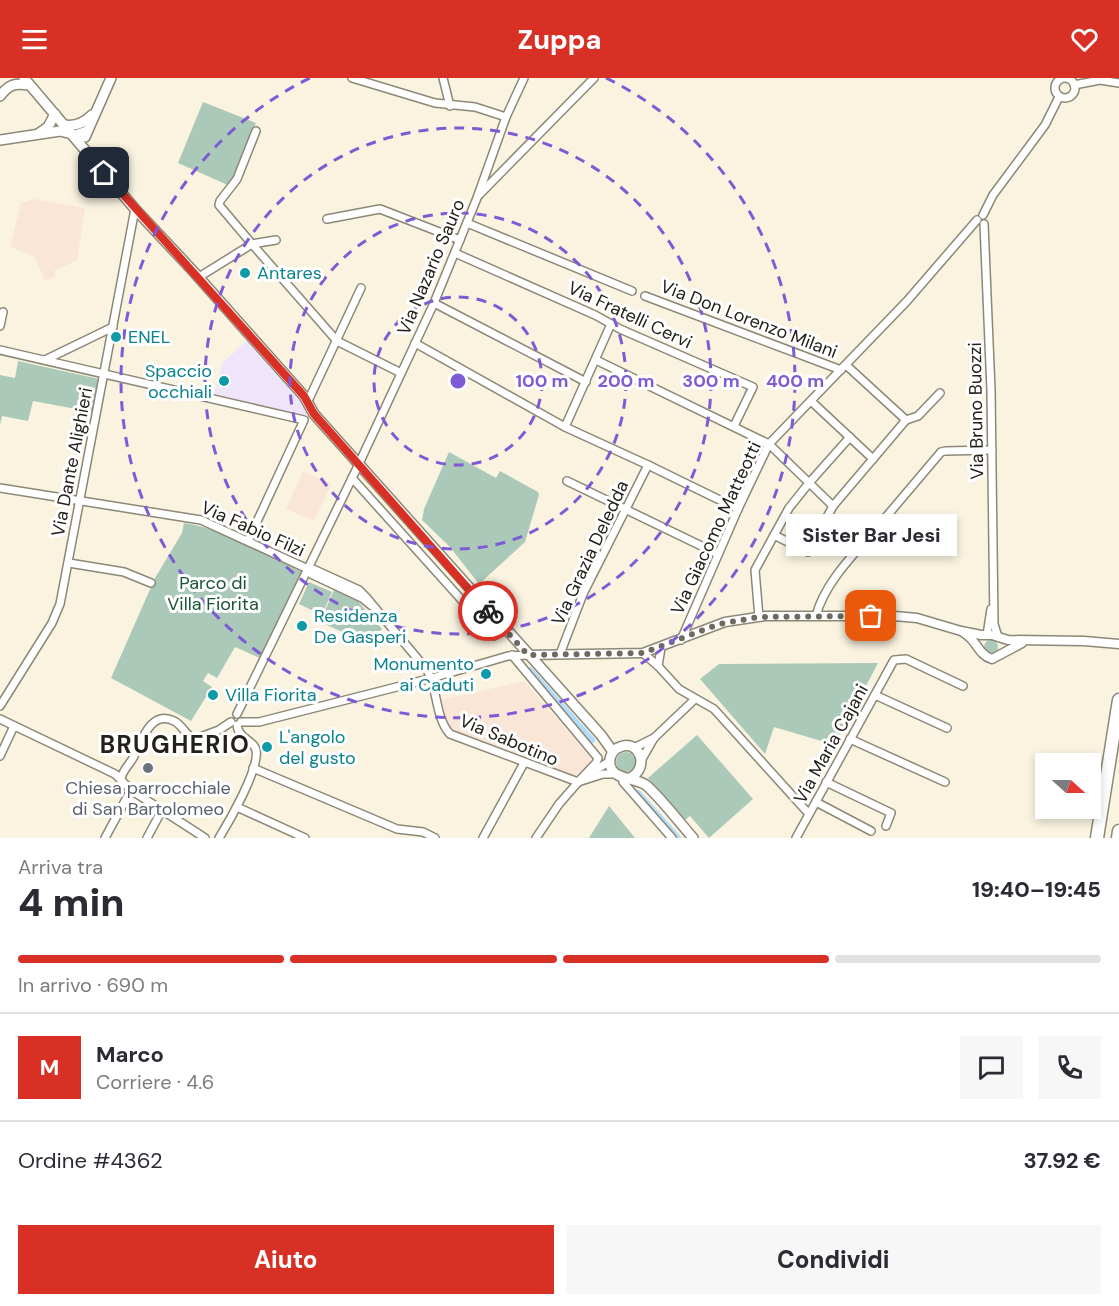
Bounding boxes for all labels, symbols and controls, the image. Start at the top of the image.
text: Zuppa [518,22,601,57]
icon: menu [18,23,51,56]
icon: heart [1068,23,1101,56]
pin [78,147,129,198]
icon: home [87,156,120,189]
street label: Via Nazario Sauro [392,195,470,339]
place label: Antares [257,261,322,285]
marker: Antares [238,266,252,280]
street label: Via Don Lorenzo Milani [657,274,841,364]
street label: Via Fratelli Cervi [564,276,696,354]
place label: ENEL [128,325,170,349]
marker: ENEL [109,330,123,344]
street label: Via Bruno Buozzi [963,342,989,480]
place label: Spaccio occhiali [145,359,212,404]
text: 100 m [515,369,569,393]
text: 200 m [598,369,654,393]
text: 300 m [682,369,740,393]
text: 400 m [766,369,824,393]
centre of rings [448,371,468,391]
marker: Spaccio occhiali [217,374,231,388]
street label: Via Dante Alighieri [46,385,98,539]
street label: Via Giacomo Matteotti [665,437,767,619]
street label: Via Grazia Deledda [546,477,634,629]
street label: Via Fabio Filzi [197,495,309,563]
callout: Sister Bar Jesi [786,514,956,556]
text: Sister Bar Jesi [802,522,941,548]
park label: Parco di Villa Fiorita [167,571,259,616]
courier [458,581,518,641]
pin [845,590,896,641]
icon: bike [472,595,505,628]
icon: bag [854,599,887,632]
place label: Residenza De Gasperi [314,604,406,649]
marker: Residenza De Gasperi [295,619,309,633]
place label: Monumento ai Caduti [373,652,474,697]
marker: Monumento ai Caduti [479,667,493,681]
street label: Via Maria Cajani [788,680,874,808]
place label: Villa Fiorita [225,683,316,707]
marker: Villa Fiorita [206,688,220,702]
street label: Via Sabotino [456,708,562,772]
place label: L'angolo del gusto [279,725,356,770]
district label: BRUGHERIO [100,729,250,760]
marker: L'angolo del gusto [260,740,274,754]
north arrow [1035,753,1101,819]
map controls [1035,753,1101,819]
marker: Chiesa parrocchiale di San Bartolomeo [141,761,155,775]
place label: Chiesa parrocchiale di San Bartolomeo [65,776,231,821]
text: Arriva tra [18,854,103,880]
text: 19:40–19:45 [972,875,1101,904]
text: 4 min [18,877,125,928]
text: In arrivo · 690 m [18,972,168,998]
button: chat [960,1036,1023,1099]
button: phone [1038,1036,1101,1099]
text: Marco [96,1040,164,1069]
text: M [40,1053,59,1082]
text: Corriere · 4.6 [96,1069,214,1095]
text: Ordine #4362 [18,1146,163,1175]
text: 37.92 € [1023,1146,1101,1175]
button: Aiuto [18,1225,554,1294]
button: Condividi [566,1225,1101,1294]

